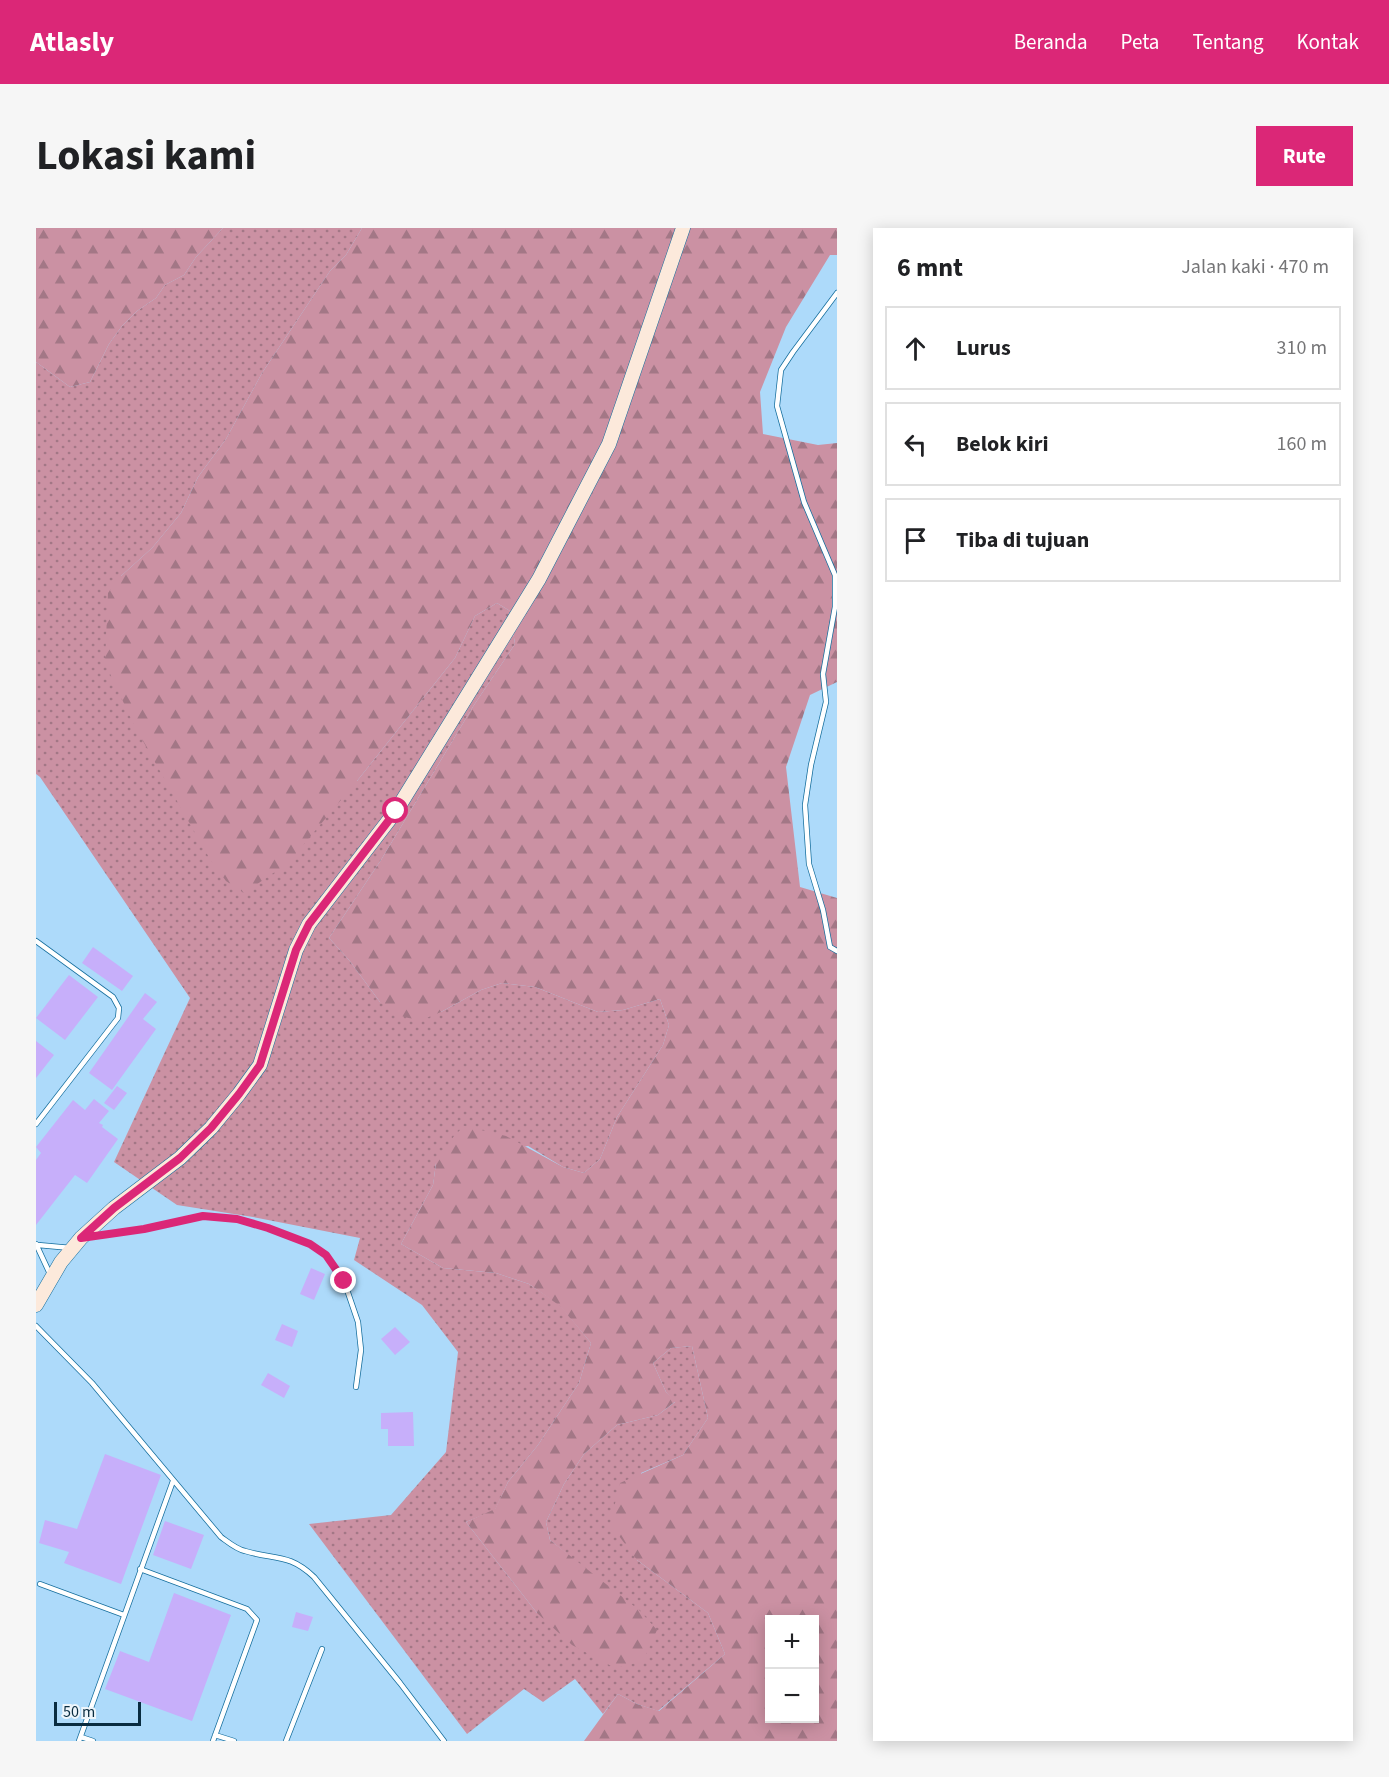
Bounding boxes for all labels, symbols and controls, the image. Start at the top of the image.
text: Atlasly [30,22,114,62]
text: Beranda [1014,27,1088,57]
text: Peta [1121,27,1159,57]
text: Tentang [1192,27,1263,57]
text: Kontak [1296,27,1359,57]
text: Lokasi kami [36,126,256,186]
button: Rute [1256,126,1353,186]
text: 6 mnt [897,249,963,286]
text: Jalan kaki · 470 m [1181,253,1329,281]
icon: ahead [899,332,932,365]
text: Lurus [956,332,1011,364]
text: 310 m [1277,334,1327,362]
icon: left [899,428,932,461]
text: Belok kiri [956,428,1049,460]
text: 160 m [1277,430,1327,458]
icon: arrive [899,524,932,557]
text: Tiba di tujuan [956,524,1089,556]
route start [382,797,408,823]
route end [330,1267,356,1293]
map controls [765,1615,819,1723]
button: + [765,1615,819,1669]
button: − [765,1669,819,1723]
scale bar [54,1699,141,1726]
text: 50 m [63,1701,95,1723]

